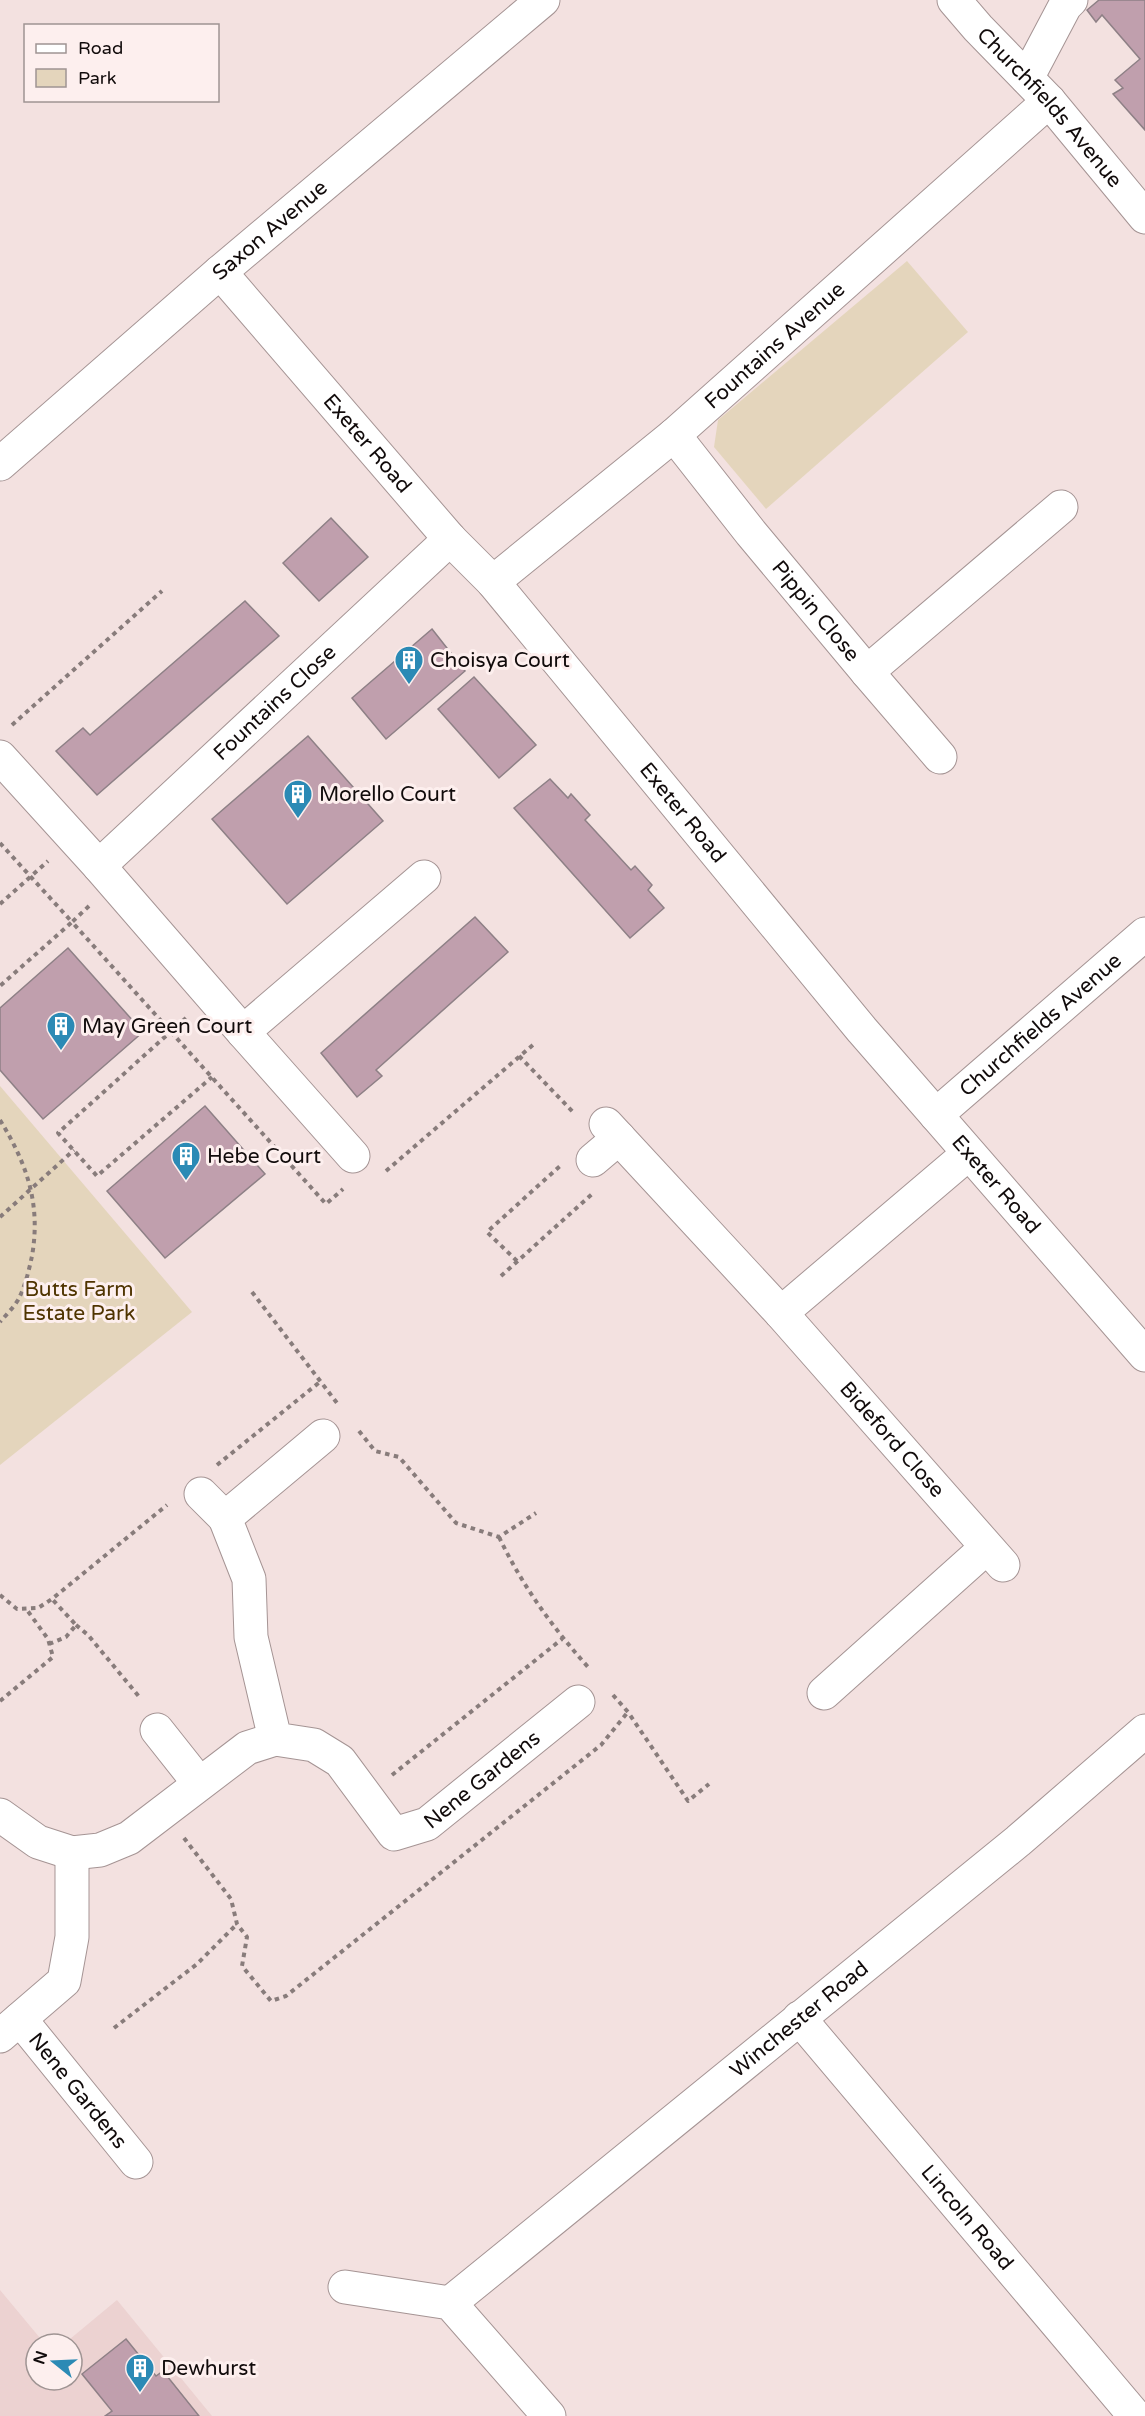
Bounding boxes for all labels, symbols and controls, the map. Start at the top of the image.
street label: Churchfields Avenue [972,22,1128,193]
legend [24,24,219,102]
text: Road [78,37,123,59]
text: Park [78,67,117,89]
street label: Saxon Avenue [207,175,332,285]
street label: Fountains Avenue [700,276,850,414]
street label: Exeter Road [318,389,417,498]
street label: Pippin Close [767,555,865,666]
street label: Fountains Close [208,639,341,765]
building icon: Choisya Court [393,644,425,686]
place label: Choisya Court [430,648,570,673]
street label: Exeter Road [634,757,732,868]
building icon: Morello Court [282,778,314,820]
place label: Morello Court [319,782,456,807]
street label: Churchfields Avenue [954,948,1126,1102]
building icon: May Green Court [45,1010,77,1052]
place label: May Green Court [82,1014,252,1039]
street label: Exeter Road [947,1130,1046,1239]
building icon: Hebe Court [170,1140,202,1182]
place label: Hebe Court [207,1144,321,1169]
park label: Butts Farm Estate Park [23,1277,135,1326]
street label: Bideford Close [835,1376,950,1503]
street label: Nene Gardens [419,1725,545,1834]
street label: Winchester Road [725,1955,873,2083]
street label: Nene Gardens [23,2027,132,2154]
street label: Lincoln Road [916,2160,1019,2275]
north arrow [24,2332,84,2392]
text: N [29,2348,52,2367]
building icon: Dewhurst [124,2352,156,2394]
place label: Dewhurst [161,2356,256,2381]

